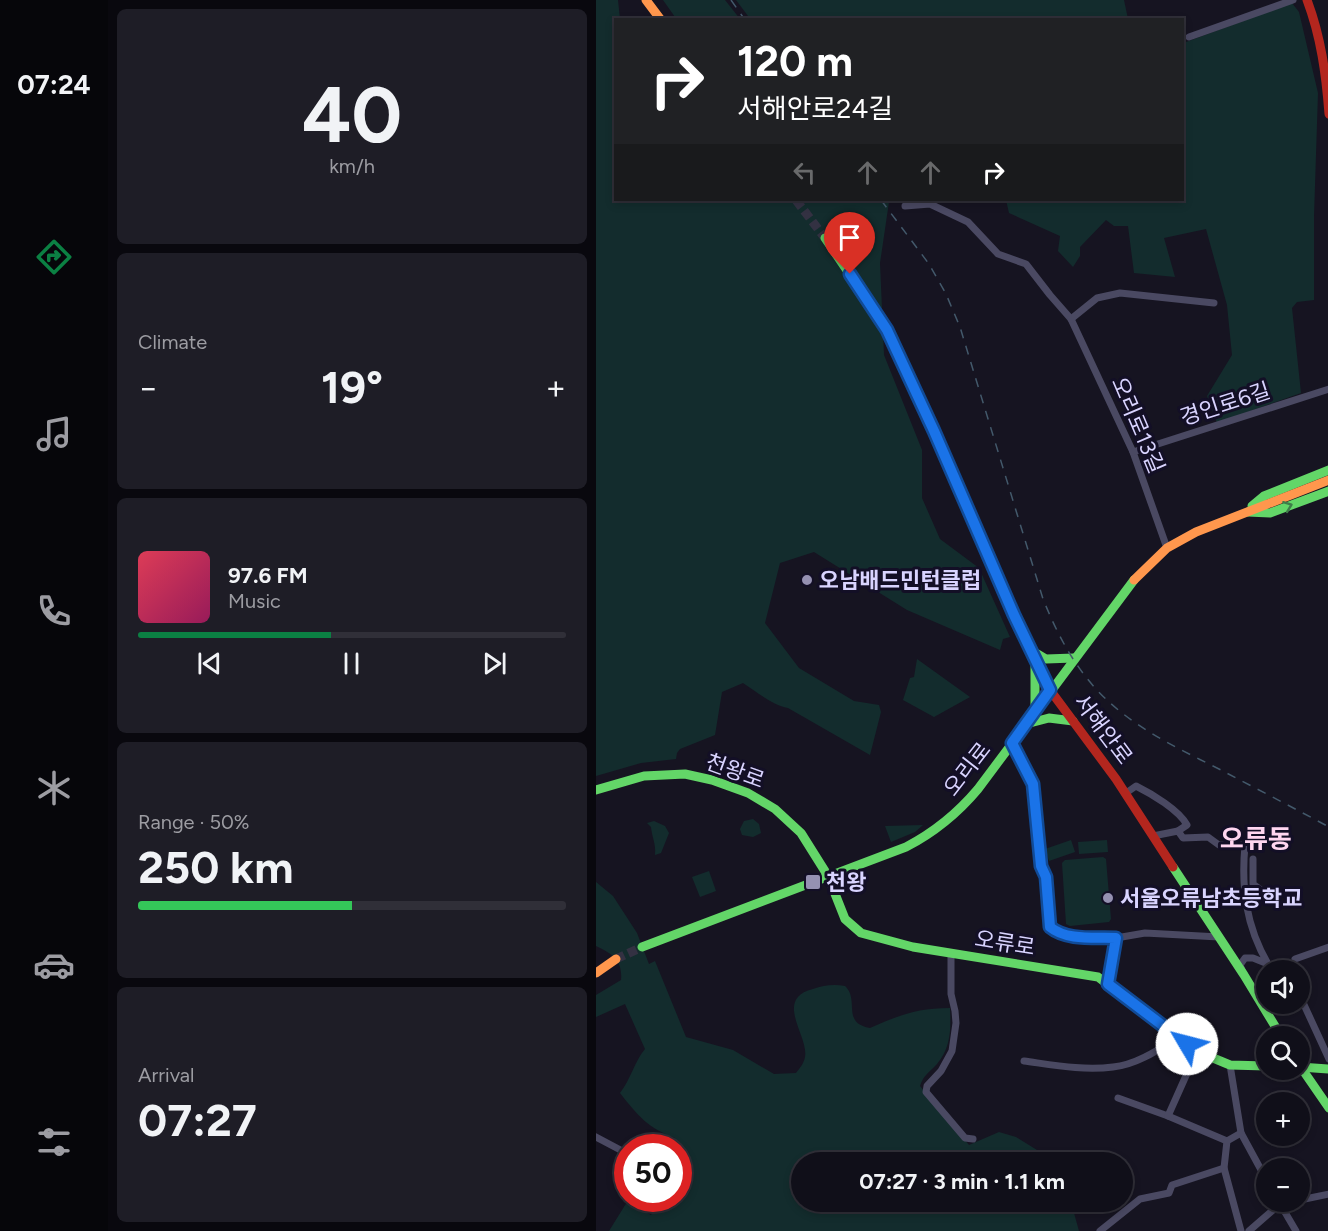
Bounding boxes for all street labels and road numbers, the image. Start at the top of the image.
street label: 오리로13길 [1106,373,1170,477]
street label: 경인로6길 [1176,377,1274,431]
street label: 서해안로 [1068,689,1138,769]
street label: 오리로 [938,737,996,801]
street label: 천왕로 [702,748,768,794]
street label: 오류로 [973,925,1037,961]

